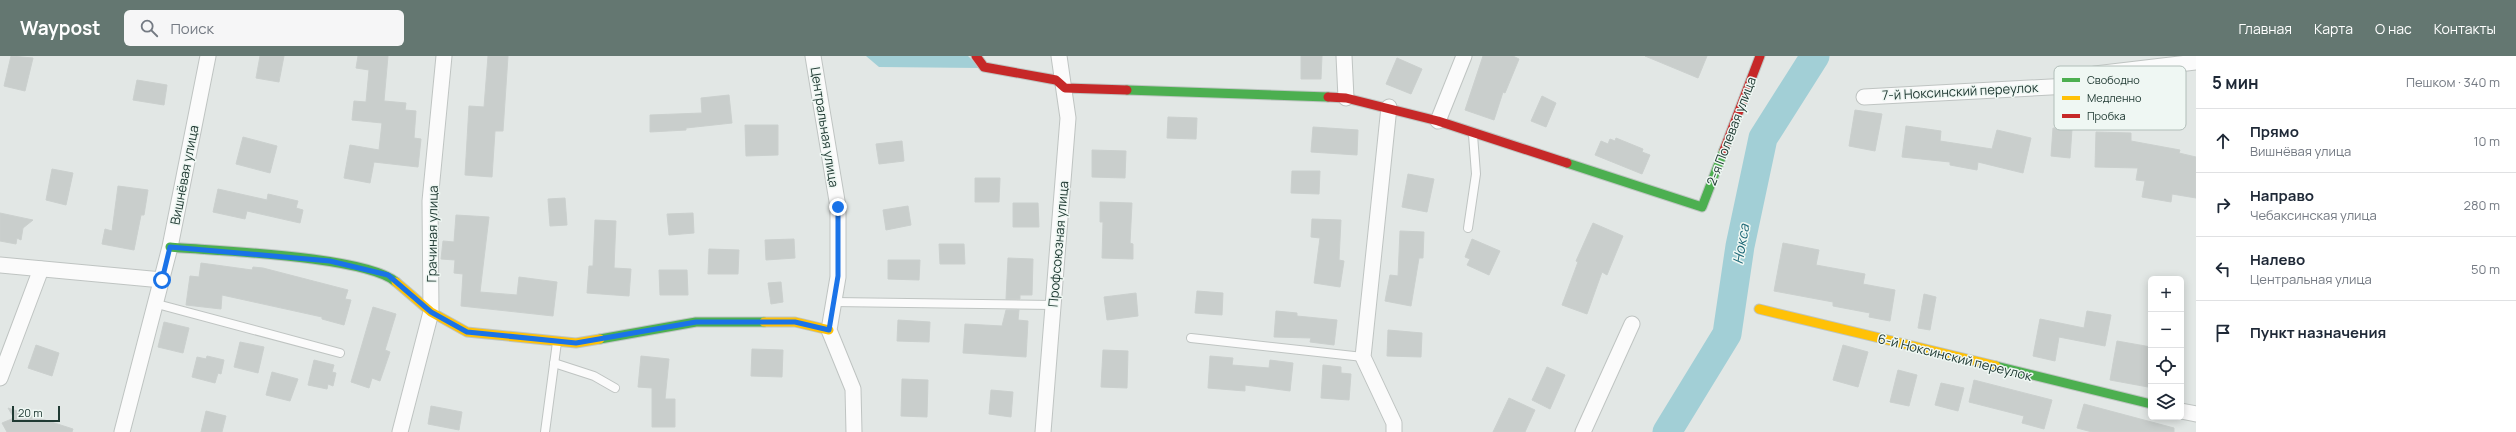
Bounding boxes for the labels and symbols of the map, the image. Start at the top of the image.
street label: Центральная улица [807,65,843,189]
legend [2054,66,2186,130]
text: Свободно [2087,72,2140,87]
street label: 2-я Полевая улица [1702,74,1760,188]
street label: 7-й Ноксинский переулок [1881,78,2039,104]
text: Медленно [2087,90,2142,105]
text: Пробка [2087,108,2126,123]
street label: Вишнёвая улица [166,124,202,226]
street label: Профсоюзная улица [1044,180,1072,308]
street label: Грачиная улица [422,185,442,283]
route end [829,198,847,216]
water label: Нокса [1728,221,1754,265]
route start [153,271,171,289]
street label: 6-й Ноксинский переулок [1876,329,2034,385]
scale bar [12,404,60,423]

